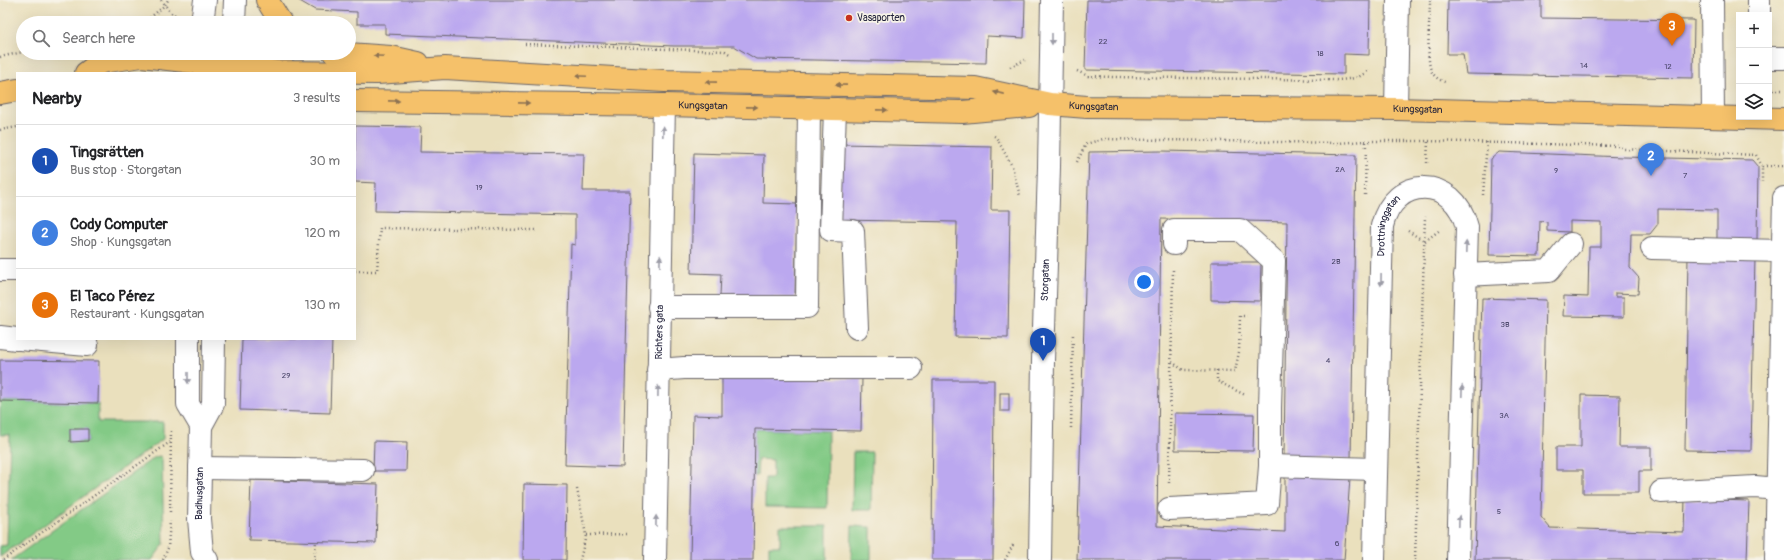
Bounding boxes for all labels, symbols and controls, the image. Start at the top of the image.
place label: Vasaporten [857,12,905,24]
map controls [1736,12,1772,120]
button: + [1736,12,1772,48]
marker: Vasaporten [844,13,854,23]
pin: 3 [1659,13,1685,46]
search box [16,16,356,60]
icon: search [30,27,52,49]
text: Search here [62,29,135,48]
one-way arrow [1049,33,1055,46]
house number: 22 [1099,37,1108,46]
button: − [1736,48,1772,84]
house number: 18 [1316,49,1324,58]
one-way arrow [373,53,385,60]
house number: 14 [1580,61,1588,70]
house number: 12 [1664,62,1672,71]
one-way arrow [574,73,587,79]
one-way arrow [704,79,717,85]
one-way arrow [834,82,847,88]
button: layers [1736,84,1772,120]
text: Nearby [32,88,81,109]
text: 3 results [293,90,340,106]
one-way arrow [992,90,1005,96]
one-way arrow [388,98,401,104]
street label: Kungsgatan [678,99,728,113]
one-way arrow [518,100,531,106]
street label: Kungsgatan [1068,100,1119,113]
street label: Kungsgatan [1393,103,1443,116]
one-way arrow [746,104,759,110]
one-way arrow [876,107,889,113]
one-way arrow [660,124,666,137]
text: Tingsrätten [70,143,144,162]
pin: 2 [1638,143,1664,176]
text: 1 [42,153,48,169]
text: 30 m [310,153,340,169]
text: Bus stop · Storgatan [70,162,182,178]
house number: 2A [1335,165,1345,174]
house number: 9 [1554,166,1558,175]
house number: 7 [1683,171,1688,180]
house number: 19 [475,183,483,192]
street label: Drottninggatan [1375,192,1403,257]
text: Cody Computer [70,215,168,234]
text: 2 [41,225,49,241]
text: 120 m [304,225,340,241]
text: Shop · Kungsgatan [70,234,171,250]
one-way arrow [1463,240,1469,253]
one-way arrow [657,254,663,267]
house number: 2B [1332,257,1341,266]
street label: Storgatan [1039,258,1052,301]
your location [1134,272,1154,292]
one-way arrow [1377,274,1384,286]
text: El Taco Pérez [70,287,154,306]
text: 3 [41,297,49,313]
text: 130 m [304,297,340,313]
street label: Richters gata [653,304,666,359]
text: Restaurant · Kungsgatan [70,306,204,322]
house number: 3B [1501,320,1510,329]
pin: 1 [1030,328,1056,361]
house number: 4 [1326,356,1331,365]
house number: 29 [282,371,290,380]
one-way arrow [185,372,191,385]
one-way arrow [655,384,661,397]
one-way arrow [1459,384,1465,397]
house number: 3A [1499,411,1509,420]
street label: Badhusgatan [193,467,206,520]
house number: 5 [1497,507,1501,516]
one-way arrow [1456,514,1462,527]
one-way arrow [652,515,659,527]
house number: 6 [1335,539,1340,548]

